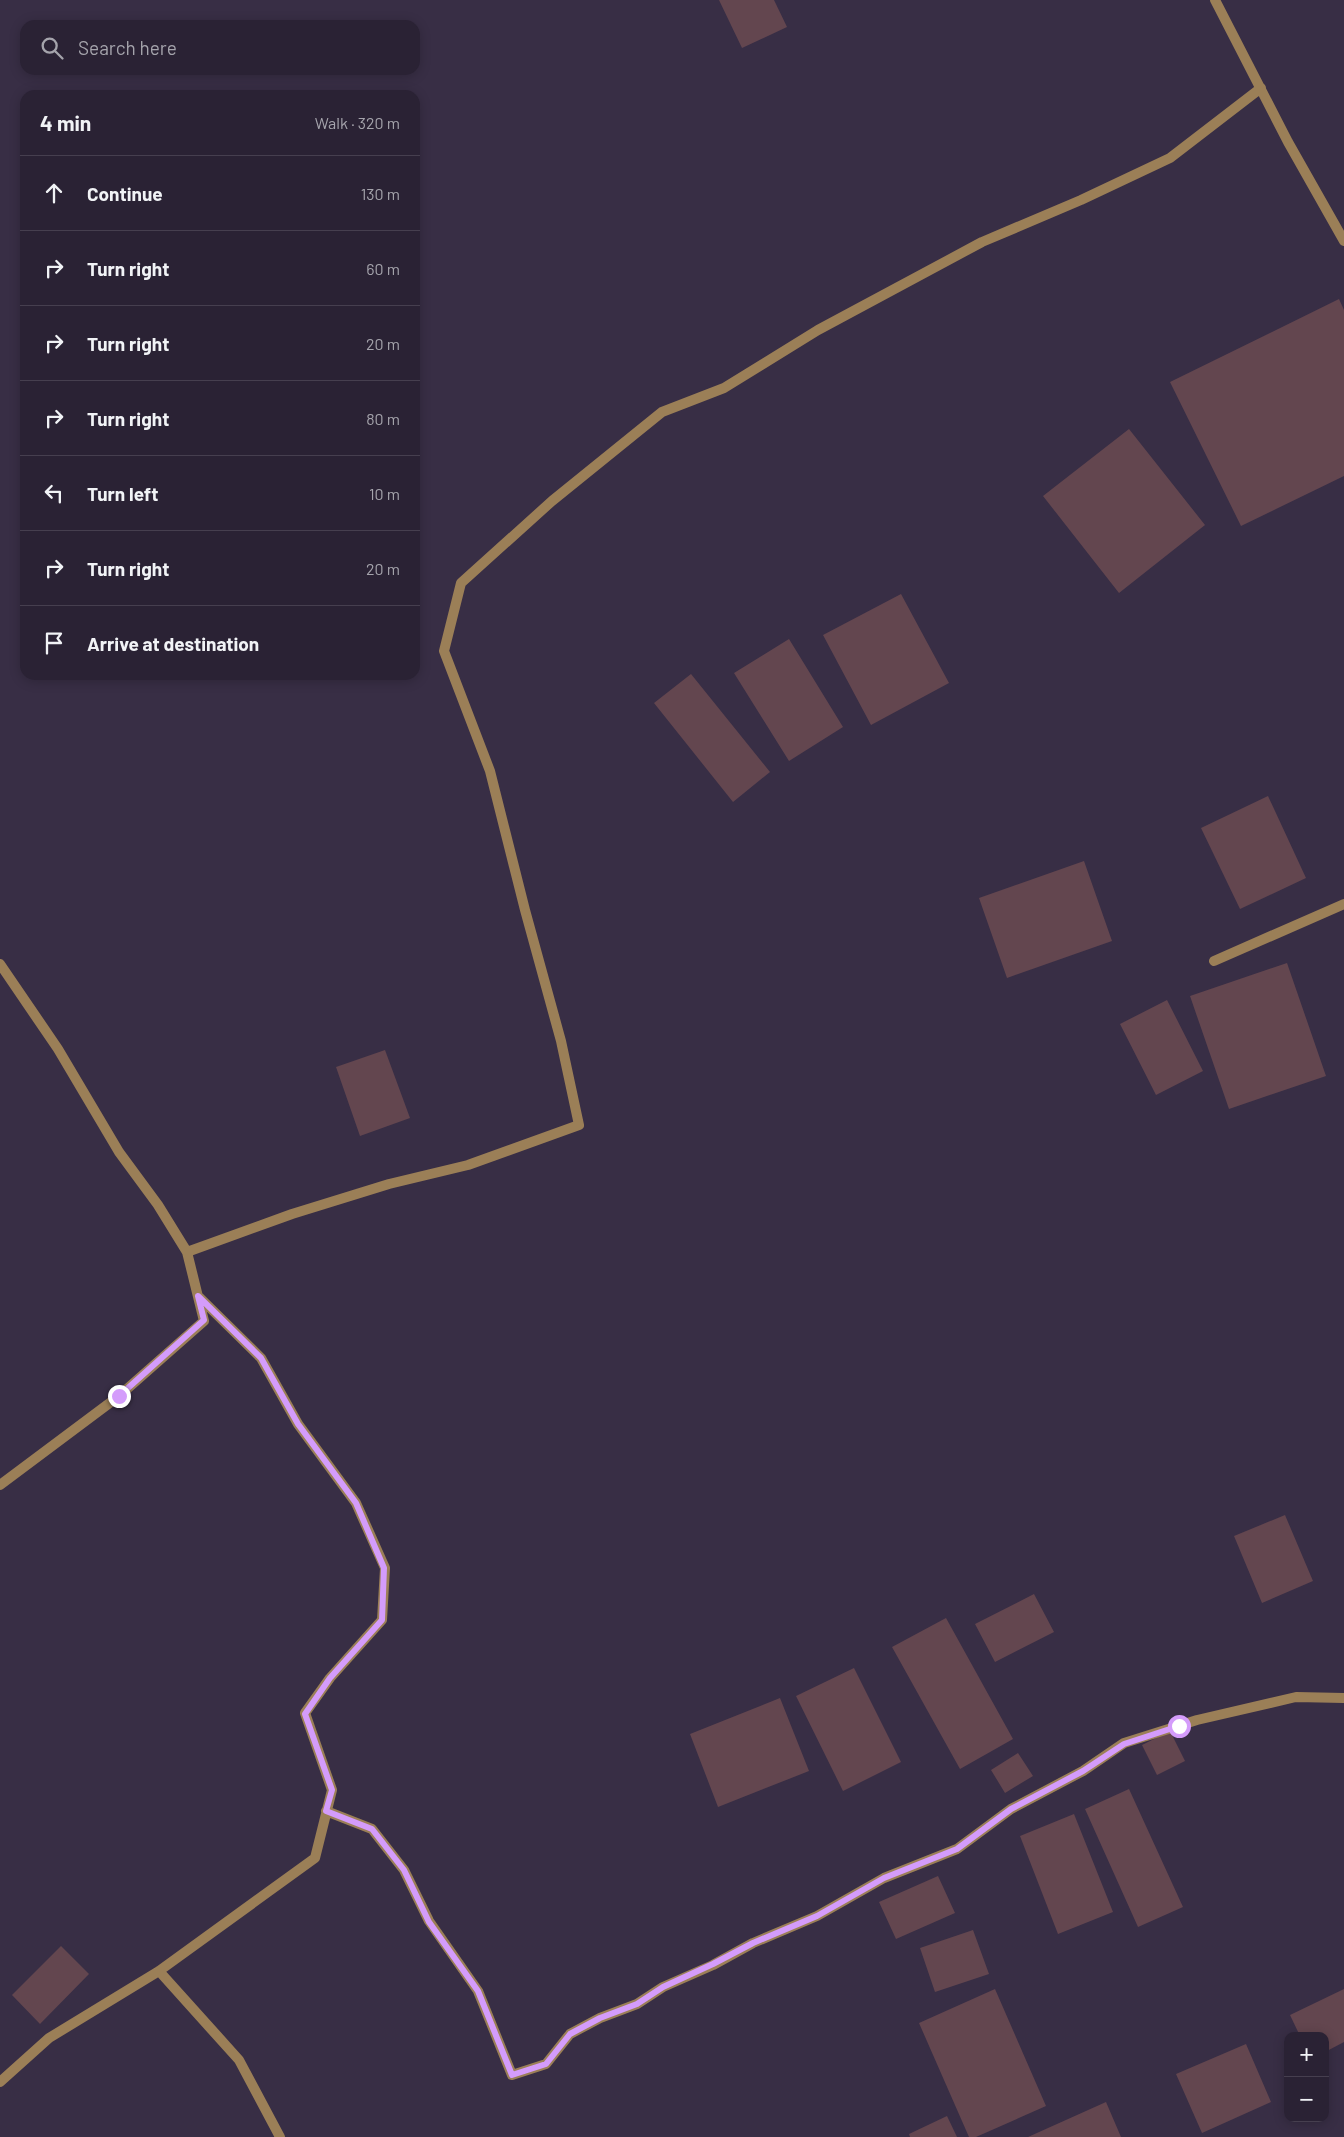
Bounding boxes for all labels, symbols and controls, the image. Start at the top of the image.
search box [20,20,420,75]
icon: search [38,34,66,62]
text: Search here [78,36,177,59]
text: 4 min [40,110,91,135]
text: Walk · 320 m [315,113,400,132]
icon: ahead [40,179,68,207]
text: Continue [87,182,163,205]
text: 130 m [361,184,400,203]
icon: right [40,254,68,282]
text: Turn right [87,257,169,280]
text: 60 m [366,259,400,278]
icon: right [40,329,68,357]
text: Turn right [87,332,169,355]
text: 20 m [366,334,400,353]
icon: right [40,404,68,432]
text: Turn right [87,407,169,430]
text: 80 m [366,409,400,428]
icon: left [40,479,68,507]
text: Turn left [87,482,158,505]
text: 10 m [369,484,400,503]
icon: right [40,554,68,582]
text: Turn right [87,557,169,580]
text: 20 m [366,559,400,578]
icon: arrive [40,629,68,657]
text: Arrive at destination [87,632,259,655]
route end [108,1385,131,1408]
route start [1168,1715,1191,1738]
map controls [1284,2032,1329,2122]
button: + [1284,2032,1329,2077]
button: − [1284,2077,1329,2122]

